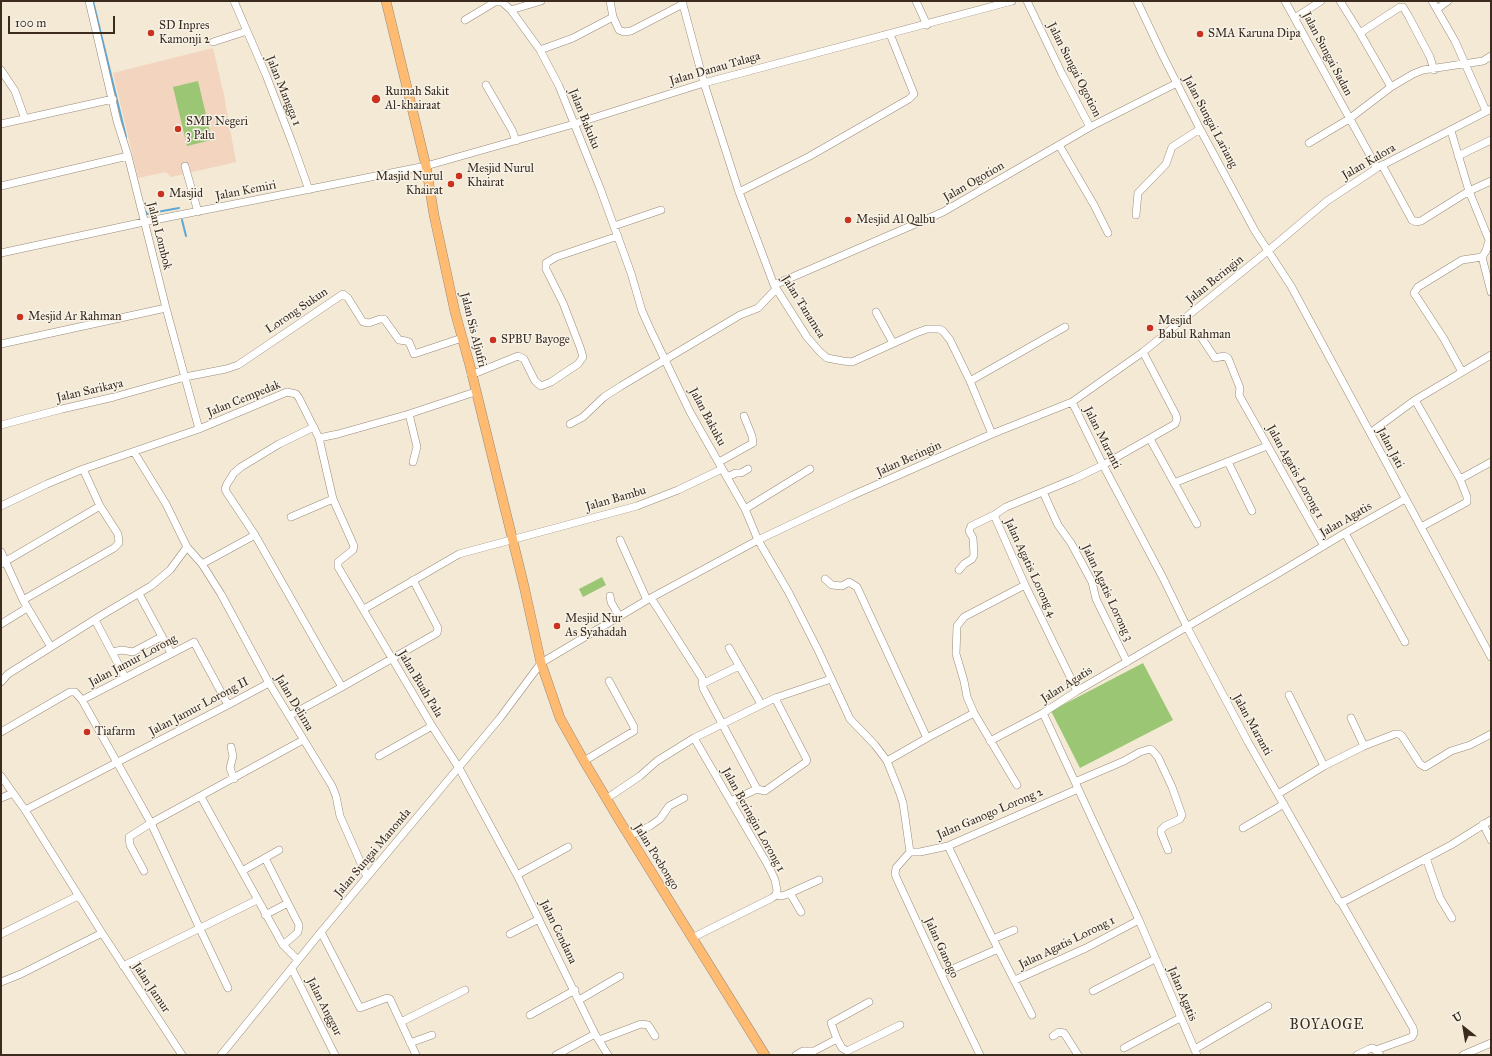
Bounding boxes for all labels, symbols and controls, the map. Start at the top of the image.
scale bar [10,8,117,34]
street label: Jalan Sungai Sadan [1299,10,1355,98]
text: 100 m [15,16,46,30]
place label: SD Inpres Kamonji 2 [159,19,210,47]
street label: Jalan Sungai Ogotion [1044,20,1104,120]
place label: SMA Karuna Dipa [1208,27,1300,41]
marker: SD Inpres Kamonji 2 [146,28,156,38]
marker: SMA Karuna Dipa [1195,29,1205,39]
street label: Jalan Danau Talaga [668,49,762,89]
street label: Jalan Mangga 1 [262,54,304,128]
street label: Jalan Sungai Lariang [1180,73,1240,171]
place label: Rumah Sakit Al-khairaat [385,85,449,113]
street label: Jalan Bakuku [565,87,603,151]
marker: Rumah Sakit Al-khairaat [370,93,382,105]
place label: SMP Negeri 3 Palu [186,115,248,143]
marker: SMP Negeri 3 Palu [173,124,183,134]
street label: Jalan Kalora [1340,141,1398,183]
street label: Jalan Ogotion [941,159,1007,205]
place label: Mesjid Nurul Khairat [467,162,534,190]
place label: Masjid Nurul Khairat [376,170,443,198]
marker: Mesjid Nurul Khairat [454,171,464,181]
street label: Jalan Kemiri [214,178,278,204]
marker: Masjid Nurul Khairat [446,179,456,189]
place label: Masjid [169,187,203,201]
marker: Masjid [156,189,166,199]
street label: Jalan Lombok [144,201,174,271]
place label: Mesjid Al Qalbu [856,213,935,227]
marker: Mesjid Al Qalbu [843,215,853,225]
street label: Jalan Beringin [1183,252,1247,308]
street label: Jalan Tanamea [778,273,828,341]
street label: Lorong Sukun [263,285,331,337]
street label: Jalan Sis Aljufri [457,291,489,369]
place label: Mesjid Ar Rahman [28,310,121,324]
marker: Mesjid Ar Rahman [15,312,25,322]
place label: Mesjid Babul Rahman [1158,314,1231,342]
marker: Mesjid Babul Rahman [1145,323,1155,333]
place label: SPBU Bayoge [501,333,570,347]
marker: SPBU Bayoge [488,335,498,345]
street label: Jalan Sarikaya [55,376,125,406]
street label: Jalan Cempedak [205,378,283,420]
street label: Jalan Bakuku [686,385,728,449]
street label: Jalan Maranti [1080,404,1124,472]
street label: Jalan Agatis Lorong 1 [1263,422,1327,522]
street label: Jalan Jati [1373,425,1407,471]
street label: Jalan Beringin [874,438,944,480]
street label: Jalan Bambu [584,484,648,514]
street label: Jalan Agatis [1317,499,1375,541]
street label: Jalan Agatis Lorong 4 [1001,516,1059,620]
street label: Jalan Agatis Lorong 3 [1078,542,1136,644]
place label: Mesjid Nur As Syahadah [565,612,627,640]
marker: Mesjid Nur As Syahadah [552,621,562,631]
street label: Jalan Jamur Lorong [86,632,180,690]
street label: Jalan Buah Pala [394,648,446,720]
street label: Jalan Agatis [1039,664,1095,706]
street label: Jalan Delima [272,672,316,734]
street label: Jalan Jamur Lorong II [147,675,251,739]
street label: Jalan Maranti [1229,692,1275,758]
place label: Tiafarm [95,725,135,739]
marker: Tiafarm [82,727,92,737]
street label: Jalan Beringin Lorong 1 [718,765,788,875]
street label: Jalan Ganogo Lorong 2 [935,785,1045,843]
street label: Jalan Sungai Manonda [332,806,414,900]
street label: Jalan Poebongo [630,821,682,893]
street label: Jalan Cendana [536,898,580,966]
street label: Jalan Agatis Lorong 1 [1017,913,1117,973]
street label: Jalan Ganogo [921,915,961,981]
street label: Jalan Jamur [129,960,173,1016]
street label: Jalan Agatis [1164,965,1200,1023]
street label: Jalan Anggur [303,975,345,1039]
north arrow [1444,1008,1484,1048]
text: U [1450,1009,1465,1025]
district label: BOYAOGE [1289,1018,1365,1034]

